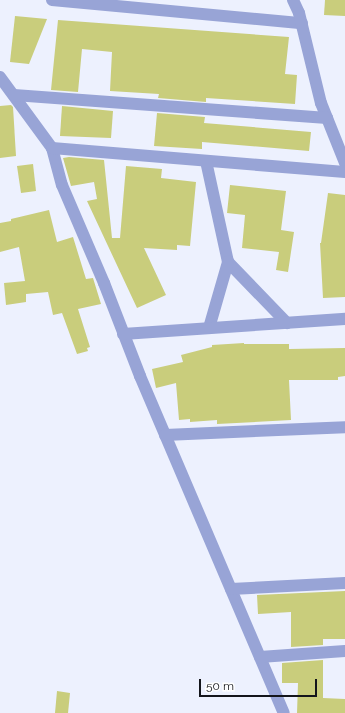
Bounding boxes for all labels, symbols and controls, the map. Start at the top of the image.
scale bar [201,671,319,697]
text: 50 m [206,679,234,693]

